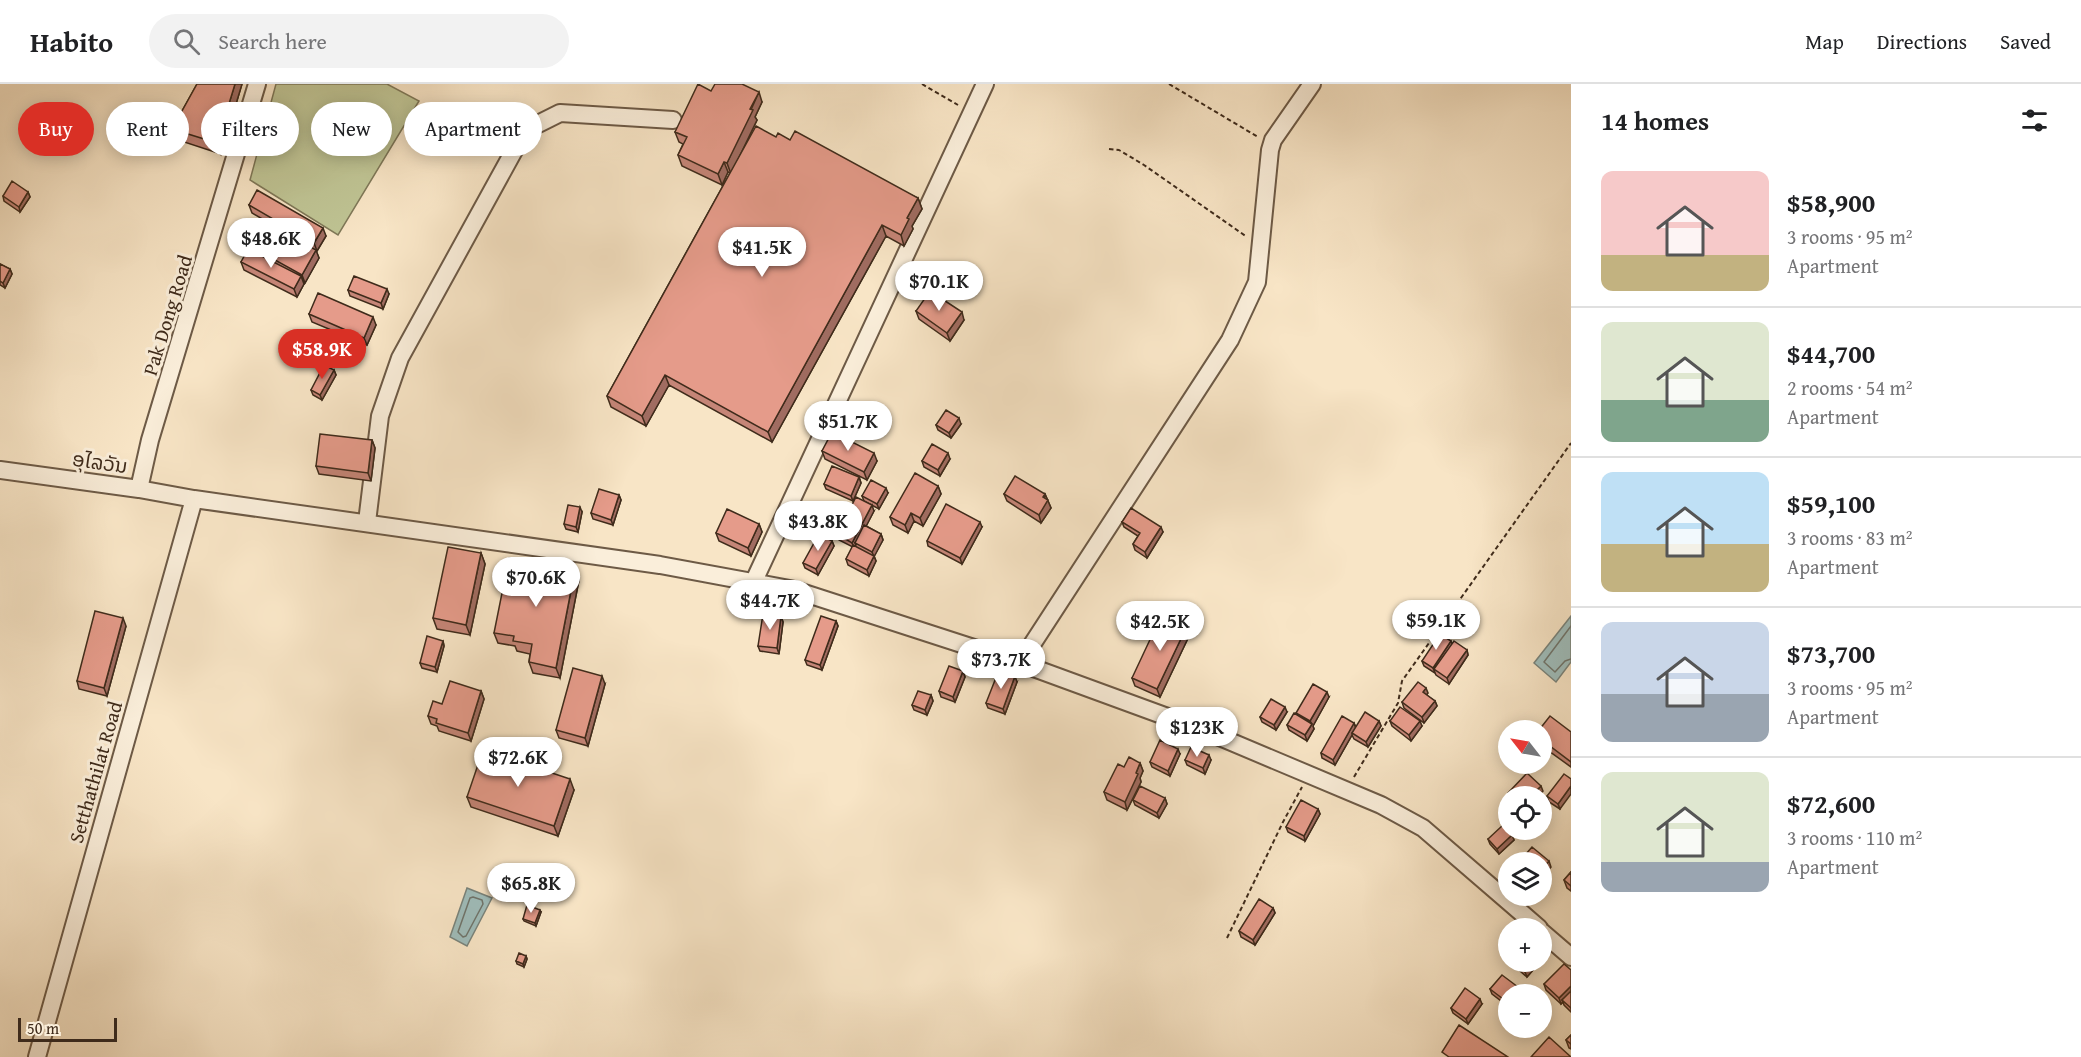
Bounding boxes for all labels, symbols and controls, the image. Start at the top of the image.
search box [149,14,569,68]
text: Habito [30,21,113,62]
icon: search [170,25,203,58]
text: Search here [218,25,327,57]
text: Map [1805,26,1844,57]
text: Directions [1877,26,1967,57]
text: Saved [2000,26,2051,57]
text: 14 homes [1601,101,1709,140]
chip: Buy [18,102,94,156]
chip: Rent [106,102,189,156]
chip: Filters [201,102,299,156]
chip: New [311,102,392,156]
chip: Apartment [404,102,542,156]
icon: filters [2018,104,2051,137]
text: $58,900 [1787,183,1875,222]
icon: home [1649,195,1721,267]
pin: $48.6K [222,218,320,269]
text: 3 rooms · 95 m² [1787,222,1913,251]
text: $48.6K [241,223,301,252]
pin: $41.5K [713,227,811,278]
text: $41.5K [732,232,792,261]
street label: Pak Dong Road [135,251,199,379]
text: Apartment [1787,251,1879,280]
pin: $70.1K [890,261,988,312]
text: $70.1K [909,266,969,295]
pin: $58.9K [273,329,371,380]
text: $58.9K [292,334,352,363]
text: $44,700 [1787,334,1875,373]
icon: home [1649,346,1721,418]
text: 2 rooms · 54 m² [1787,373,1913,402]
pin: $51.7K [799,401,897,452]
text: Apartment [1787,402,1879,431]
text: $51.7K [818,406,878,435]
street label: ອຸໄລວັນ [71,444,129,480]
text: $59,100 [1787,484,1875,523]
icon: home [1649,496,1721,568]
pin: $43.8K [769,501,867,552]
text: $43.8K [788,506,848,535]
text: 3 rooms · 83 m² [1787,523,1913,552]
text: Apartment [1787,552,1879,581]
pin: $70.6K [487,557,585,608]
text: $70.6K [506,562,566,591]
pin: $44.7K [721,580,819,631]
text: $44.7K [740,585,800,614]
pin: $59.1K [1387,600,1485,651]
pin: $42.5K [1111,601,1209,652]
text: $59.1K [1406,605,1466,634]
text: $42.5K [1130,606,1190,635]
text: $73,700 [1787,634,1875,673]
pin: $73.7K [952,639,1050,690]
text: $73.7K [971,644,1031,673]
icon: home [1649,646,1721,718]
text: 3 rooms · 95 m² [1787,673,1913,702]
street label: Setthathilat Road [61,697,129,846]
text: Apartment [1787,702,1879,731]
pin: $123K [1155,707,1239,758]
text: $123K [1170,712,1224,741]
north arrow [1498,720,1552,774]
map controls [1498,720,1552,1038]
pin: $72.6K [469,737,567,788]
text: $72.6K [488,742,548,771]
text: $72,600 [1787,784,1875,823]
button: locate [1498,786,1552,840]
icon: home [1649,796,1721,868]
text: 3 rooms · 110 m² [1787,823,1922,852]
button: layers [1498,852,1552,906]
text: Apartment [1787,852,1879,881]
pin: $65.8K [482,863,580,914]
text: $65.8K [501,868,561,897]
button: + [1498,918,1552,972]
button: − [1498,984,1552,1038]
scale bar [18,1015,117,1042]
text: 50 m [27,1016,59,1040]

